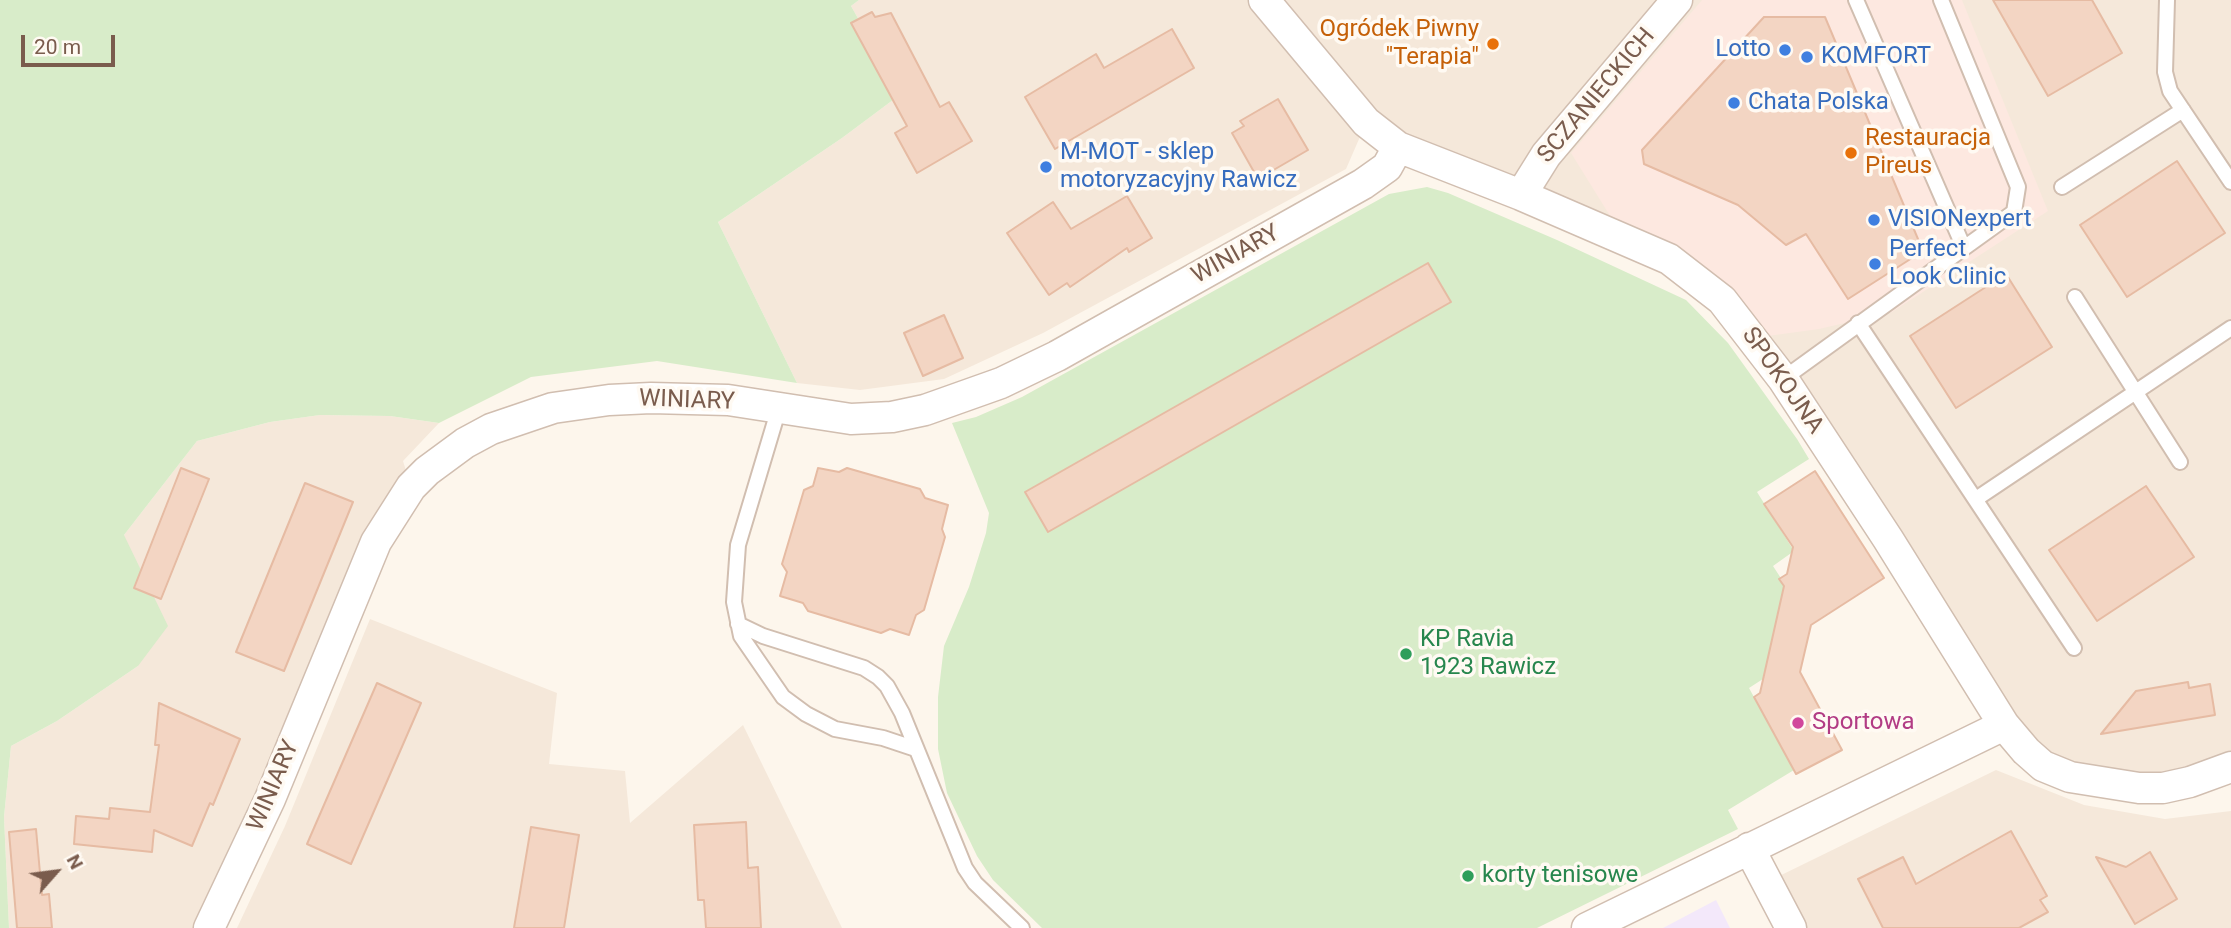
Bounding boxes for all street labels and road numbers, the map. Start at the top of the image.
street label: SCZANIECKICH [1532,23,1662,169]
street label: WINIARY [1187,219,1285,291]
street label: SPOKOJNA [1735,322,1829,440]
street label: WINIARY [639,385,735,417]
street label: WINIARY [242,736,306,836]

